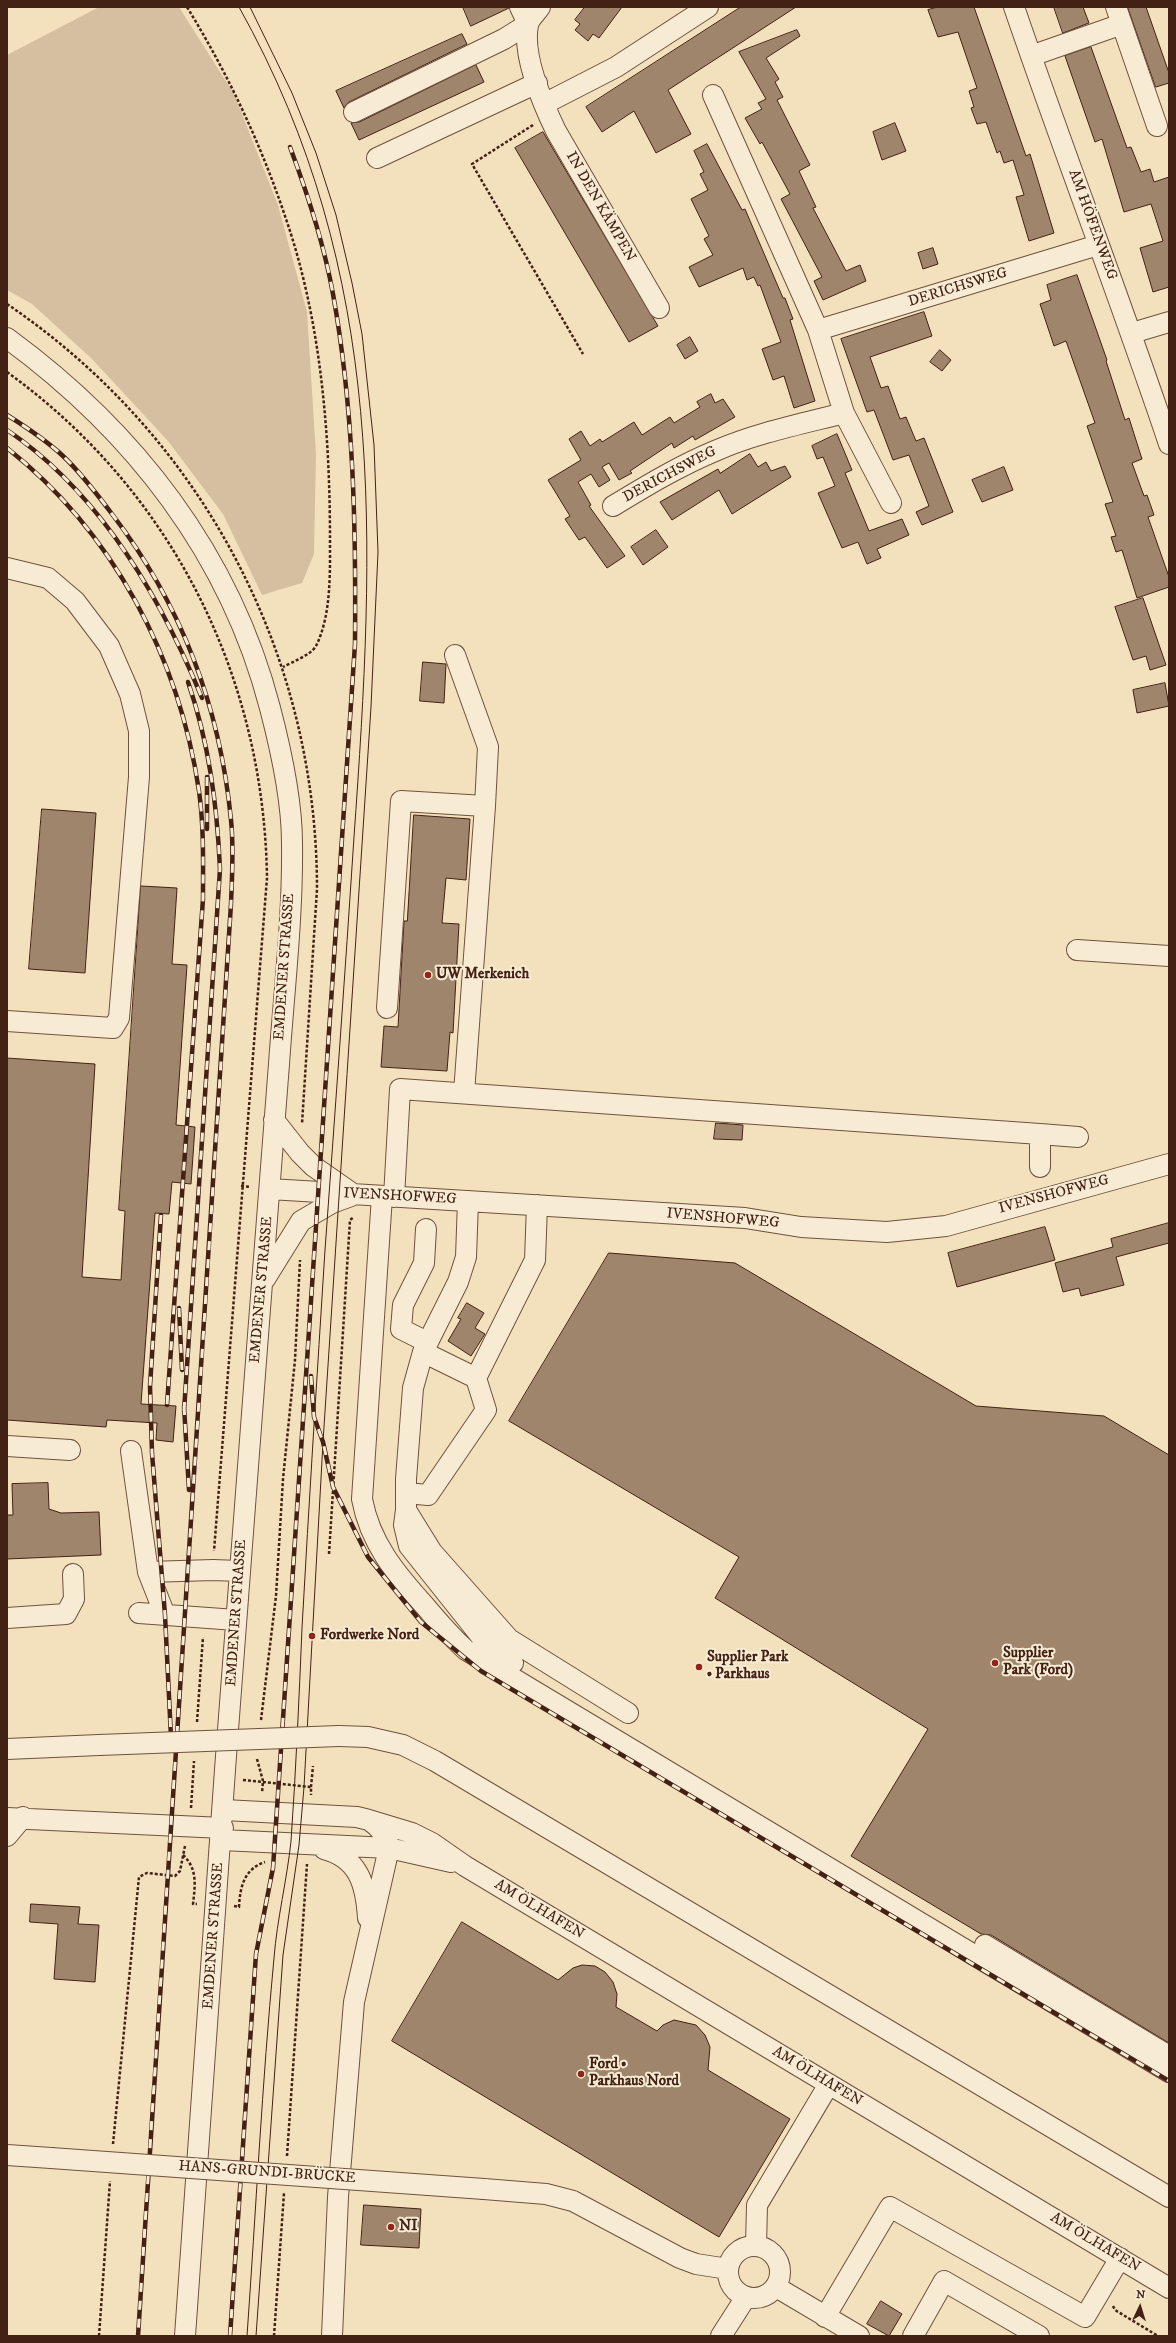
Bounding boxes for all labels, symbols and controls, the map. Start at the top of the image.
street label: IN DEN KÄMPEN [561,149,639,265]
street label: AM HÖFENWEG [1064,167,1120,283]
street label: DERICHSWEG [906,264,1010,312]
street label: DERICHSWEG [620,443,720,507]
street label: EMDENER STRASSE [271,893,299,1041]
place label: UW Merkenich [436,966,529,984]
marker: UW Merkenich [423,970,433,980]
street label: IVENSHOFWEG [997,1172,1111,1218]
street label: IVENSHOFWEG [343,1185,457,1209]
street label: IVENSHOFWEG [666,1205,780,1233]
street label: EMDENER STRASSE [247,1216,277,1364]
street label: EMDENER STRASSE [223,1539,251,1687]
place label: Fordwerke Nord [320,1627,419,1645]
marker: Fordwerke Nord [307,1631,317,1641]
place label: Supplier Park (Ford) [1003,1645,1073,1680]
place label: Supplier Park • Parkhaus [707,1649,788,1684]
marker: Supplier Park (Ford) [990,1658,1000,1668]
marker: Supplier Park • Parkhaus [694,1662,704,1672]
street label: EMDENER STRASSE [200,1862,228,2010]
street label: AM ÖLHAFEN [491,1876,587,1944]
street label: AM ÖLHAFEN [769,2043,865,2111]
place label: Ford • Parkhaus Nord [589,2056,679,2091]
marker: Ford • Parkhaus Nord [576,2069,586,2079]
street label: HANS-GRUNDI-BRÜCKE [178,2158,356,2188]
street label: AM ÖLHAFEN [1047,2209,1143,2277]
place label: NI [399,2218,417,2236]
marker: NI [386,2222,396,2232]
north arrow [1120,2287,1160,2327]
text: N [1136,2288,1146,2302]

